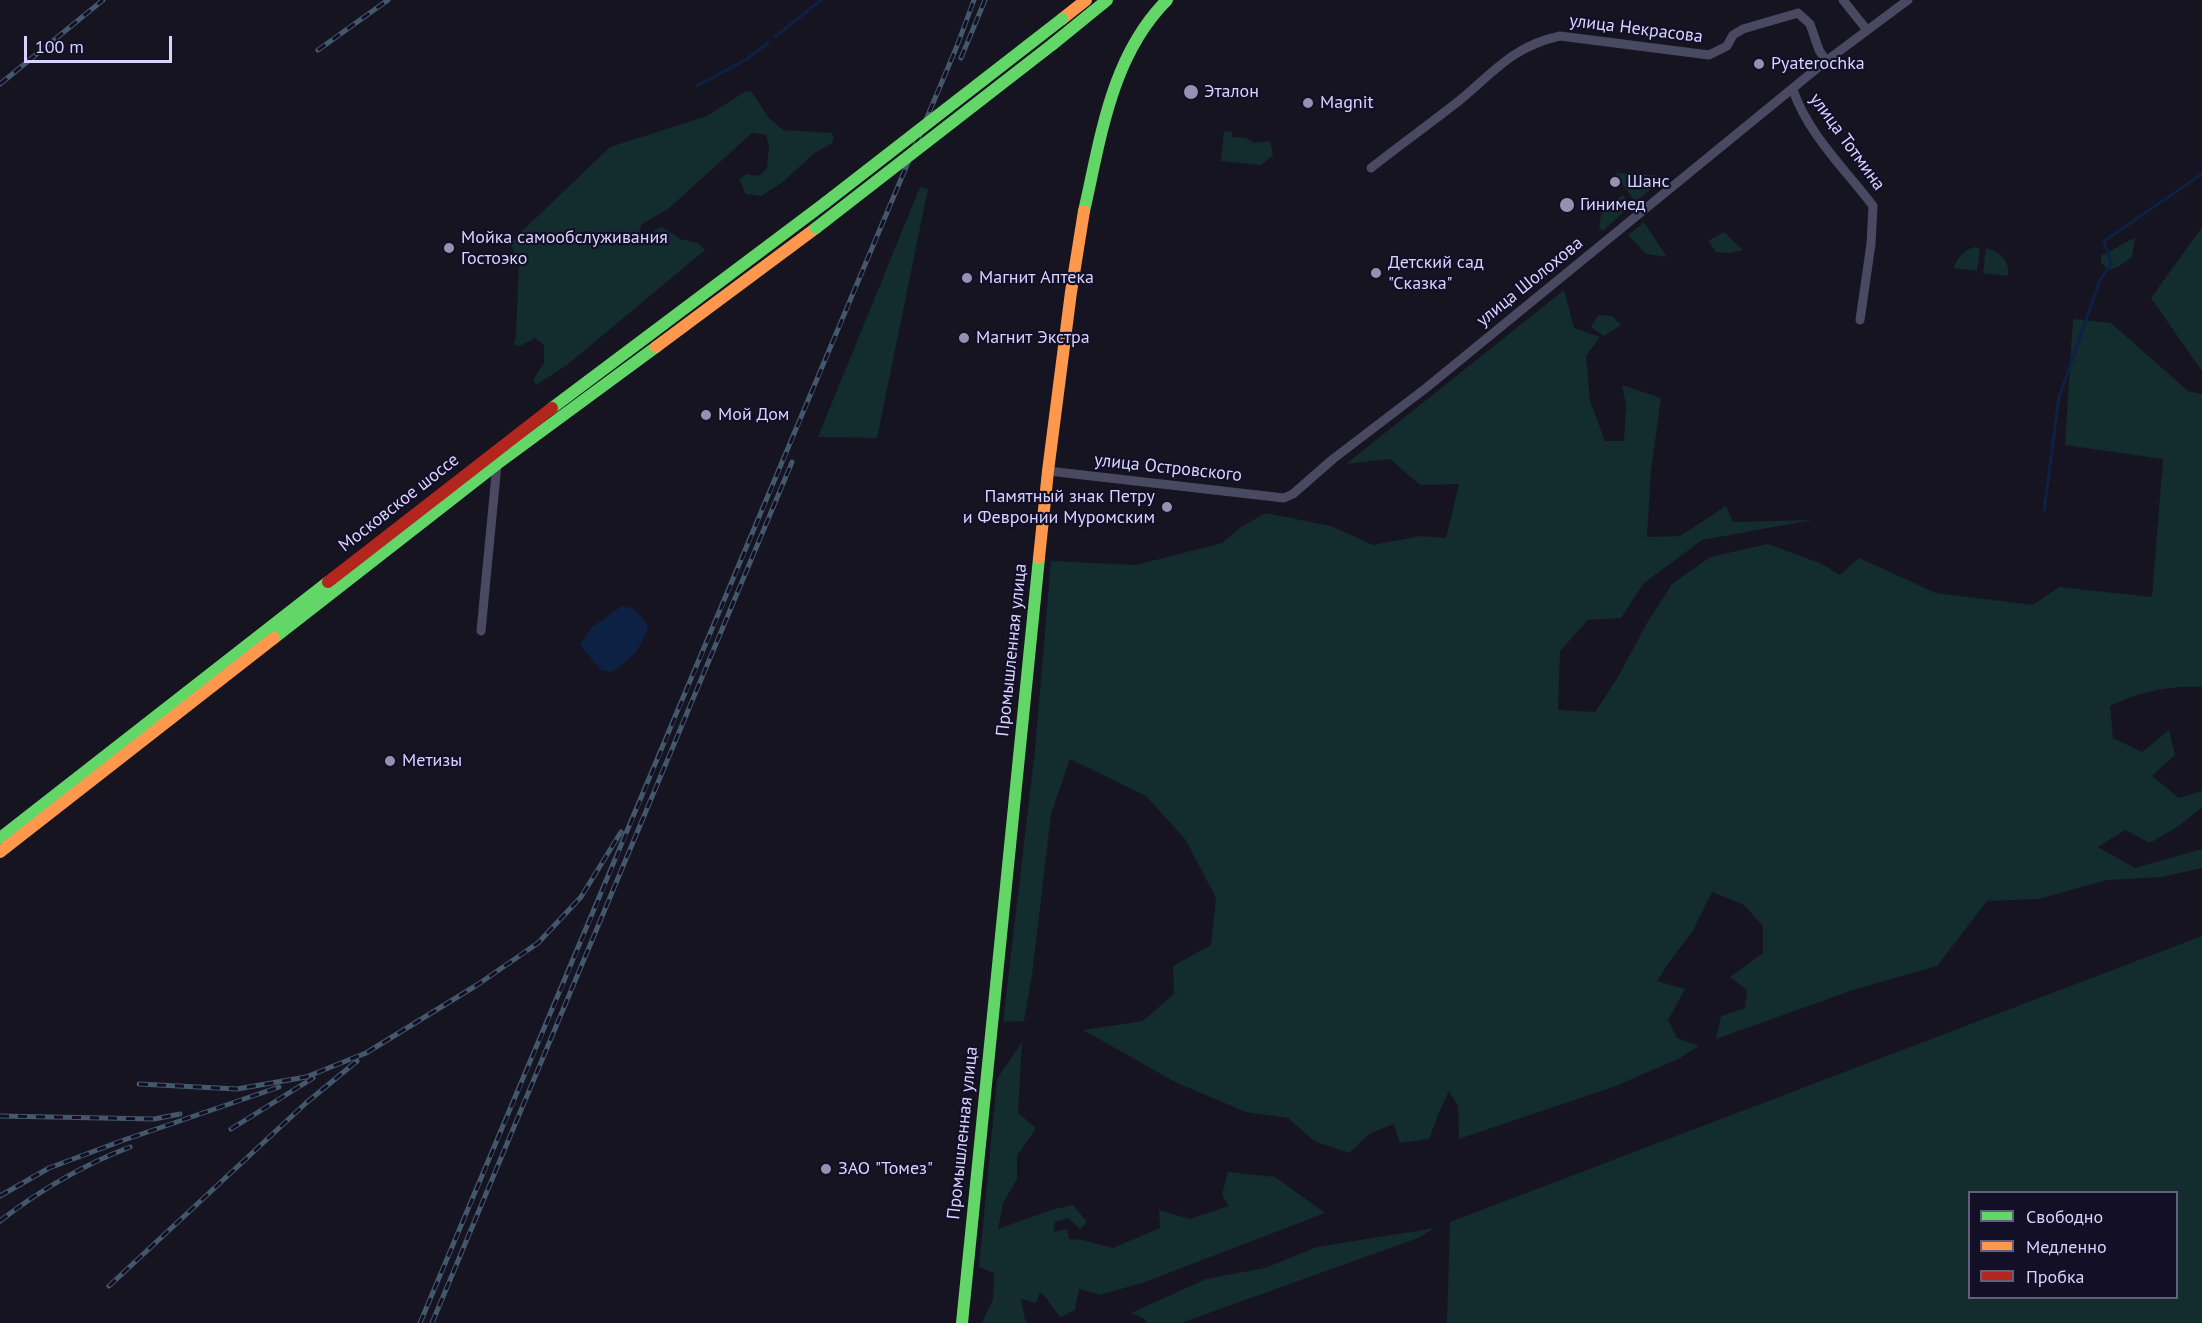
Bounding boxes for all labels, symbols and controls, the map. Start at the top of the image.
street label: улица Некрасова [1568,10,1704,48]
scale bar [27,24,176,62]
text: 100 m [35,35,84,58]
place label: Pyaterochka [1771,53,1865,75]
marker: Pyaterochka [1752,57,1766,71]
place label: Эталон [1204,81,1259,103]
marker: Эталон [1182,83,1200,101]
street label: улица Тотмина [1804,89,1890,195]
place label: Magnit [1320,92,1374,114]
marker: Magnit [1301,96,1315,110]
place label: Шанс [1627,171,1670,193]
marker: Шанс [1608,175,1622,189]
place label: Гинимед [1580,194,1645,216]
marker: Гинимед [1558,196,1576,214]
place label: Мойка самообслуживания Гостоэко [461,227,668,270]
street label: улица Шолохова [1472,232,1588,332]
marker: Мойка самообслуживания Гостоэко [442,241,456,255]
place label: Детский сад "Сказка" [1388,252,1484,294]
marker: Детский сад "Сказка" [1369,266,1383,280]
place label: Магнит Аптека [979,267,1094,289]
marker: Магнит Аптека [960,271,974,285]
place label: Магнит Экстра [976,327,1090,349]
marker: Магнит Экстра [957,331,971,345]
place label: Мой Дом [718,404,789,426]
marker: Мой Дом [699,408,713,422]
street label: Московское шоссе [335,449,463,557]
street label: улица Островского [1093,449,1243,487]
place label: Памятный знак Петру и Февронии Муромским [963,486,1155,528]
marker: Памятный знак Петру и Февронии Муромским [1160,500,1174,514]
street label: Промышленная улица [992,562,1032,738]
place label: Метизы [402,750,462,772]
marker: Метизы [383,754,397,768]
street label: Промышленная улица [943,1045,983,1221]
place label: ЗАО "Томез" [838,1158,933,1180]
marker: ЗАО "Томез" [819,1162,833,1176]
legend [1968,1191,2178,1299]
text: Свободно [2026,1205,2103,1228]
text: Медленно [2026,1235,2107,1258]
text: Пробка [2026,1265,2084,1288]

